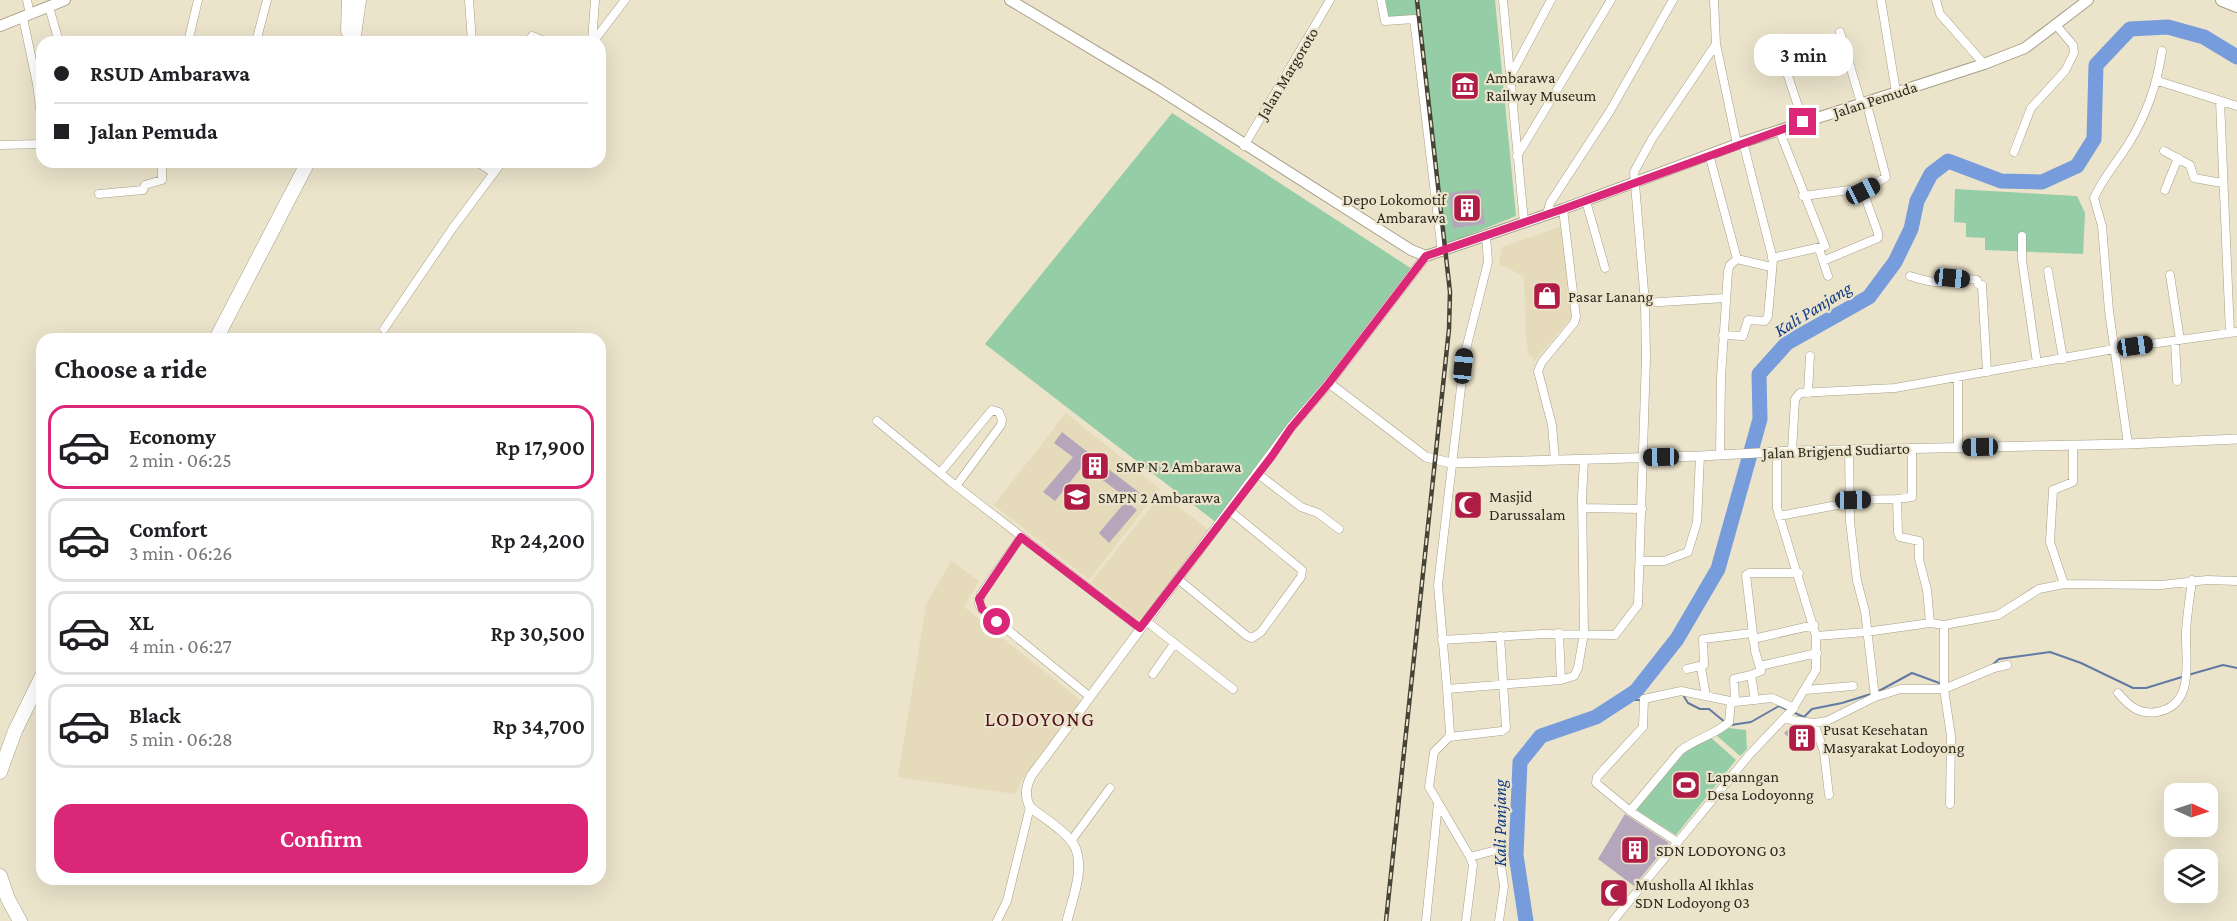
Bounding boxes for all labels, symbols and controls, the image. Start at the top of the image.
street label: Jalan Margoroto [1252,24,1322,124]
callout: 3 min [1754,35,1852,77]
text: 3 min [1780,44,1827,66]
text: RSUD Ambarawa [90,61,250,86]
place label: Ambarawa Railway Museum [1486,69,1596,105]
museum icon: Ambarawa Railway Museum [1449,70,1481,102]
street label: Jalan Pemuda [1829,78,1920,123]
route end [1789,108,1816,135]
text: Jalan Pemuda [90,119,218,144]
car [1843,175,1883,207]
place label: Depo Lokomotif Ambarawa [1343,191,1447,226]
building icon: Depo Lokomotif Ambarawa [1451,192,1483,224]
car [1933,267,1971,289]
water label: Kali Panjang [1771,277,1857,342]
shop icon: Pasar Lanang [1531,280,1563,312]
place label: Pasar Lanang [1568,288,1654,306]
car [2116,335,2154,357]
car [1452,347,1474,385]
text: Choose a ride [54,354,207,384]
icon: car [57,420,111,474]
text: Economy [129,424,216,449]
text: Rp 17,900 [495,435,585,460]
car [1962,438,1998,456]
street label: Jalan Brigjend Sudiarto [1760,439,1910,463]
car [1643,448,1679,466]
text: 2 min · 06:25 [129,449,232,471]
building icon: SMP N 2 Ambarawa [1079,450,1111,482]
place label: SMP N 2 Ambarawa [1116,458,1242,475]
school or university icon: SMPN 2 Ambarawa [1061,481,1093,513]
place label: Masjid Darussalam [1489,488,1566,523]
place label: SMPN 2 Ambarawa [1098,489,1221,506]
mosque icon: Masjid Darussalam [1452,489,1484,521]
car [1835,491,1871,509]
icon: car [57,513,111,567]
text: Comfort [129,517,207,542]
text: Rp 24,200 [491,528,585,553]
text: 3 min · 06:26 [129,542,232,564]
icon: car [57,606,111,660]
route start [983,608,1010,635]
text: XL [129,610,154,635]
text: Rp 30,500 [491,621,585,646]
text: 4 min · 06:27 [129,635,232,657]
icon: car [57,699,111,753]
text: Black [129,703,181,728]
district label: LODOYONG [985,708,1095,730]
text: Rp 34,700 [492,714,585,739]
place label: Pusat Kesehatan Masyarakat Lodoyong [1823,721,1965,757]
building icon: Pusat Kesehatan Masyarakat Lodoyong [1786,722,1818,754]
text: 5 min · 06:28 [129,728,233,750]
place label: Lapanngan Desa Lodoyonng [1707,768,1814,804]
sports icon: Lapanngan Desa Lodoyonng [1670,769,1702,801]
water label: Kali Panjang [1490,778,1511,867]
north arrow [2164,783,2218,837]
map controls [2164,783,2218,903]
button: Confirm [54,804,588,873]
building icon: SDN LODOYONG 03 [1619,834,1651,866]
place label: SDN LODOYONG 03 [1656,842,1786,859]
button: layers [2164,849,2218,903]
place label: Musholla Al Ikhlas SDN Lodoyong 03 [1635,876,1754,912]
mosque icon: Musholla Al Ikhlas SDN Lodoyong 03 [1598,877,1630,909]

